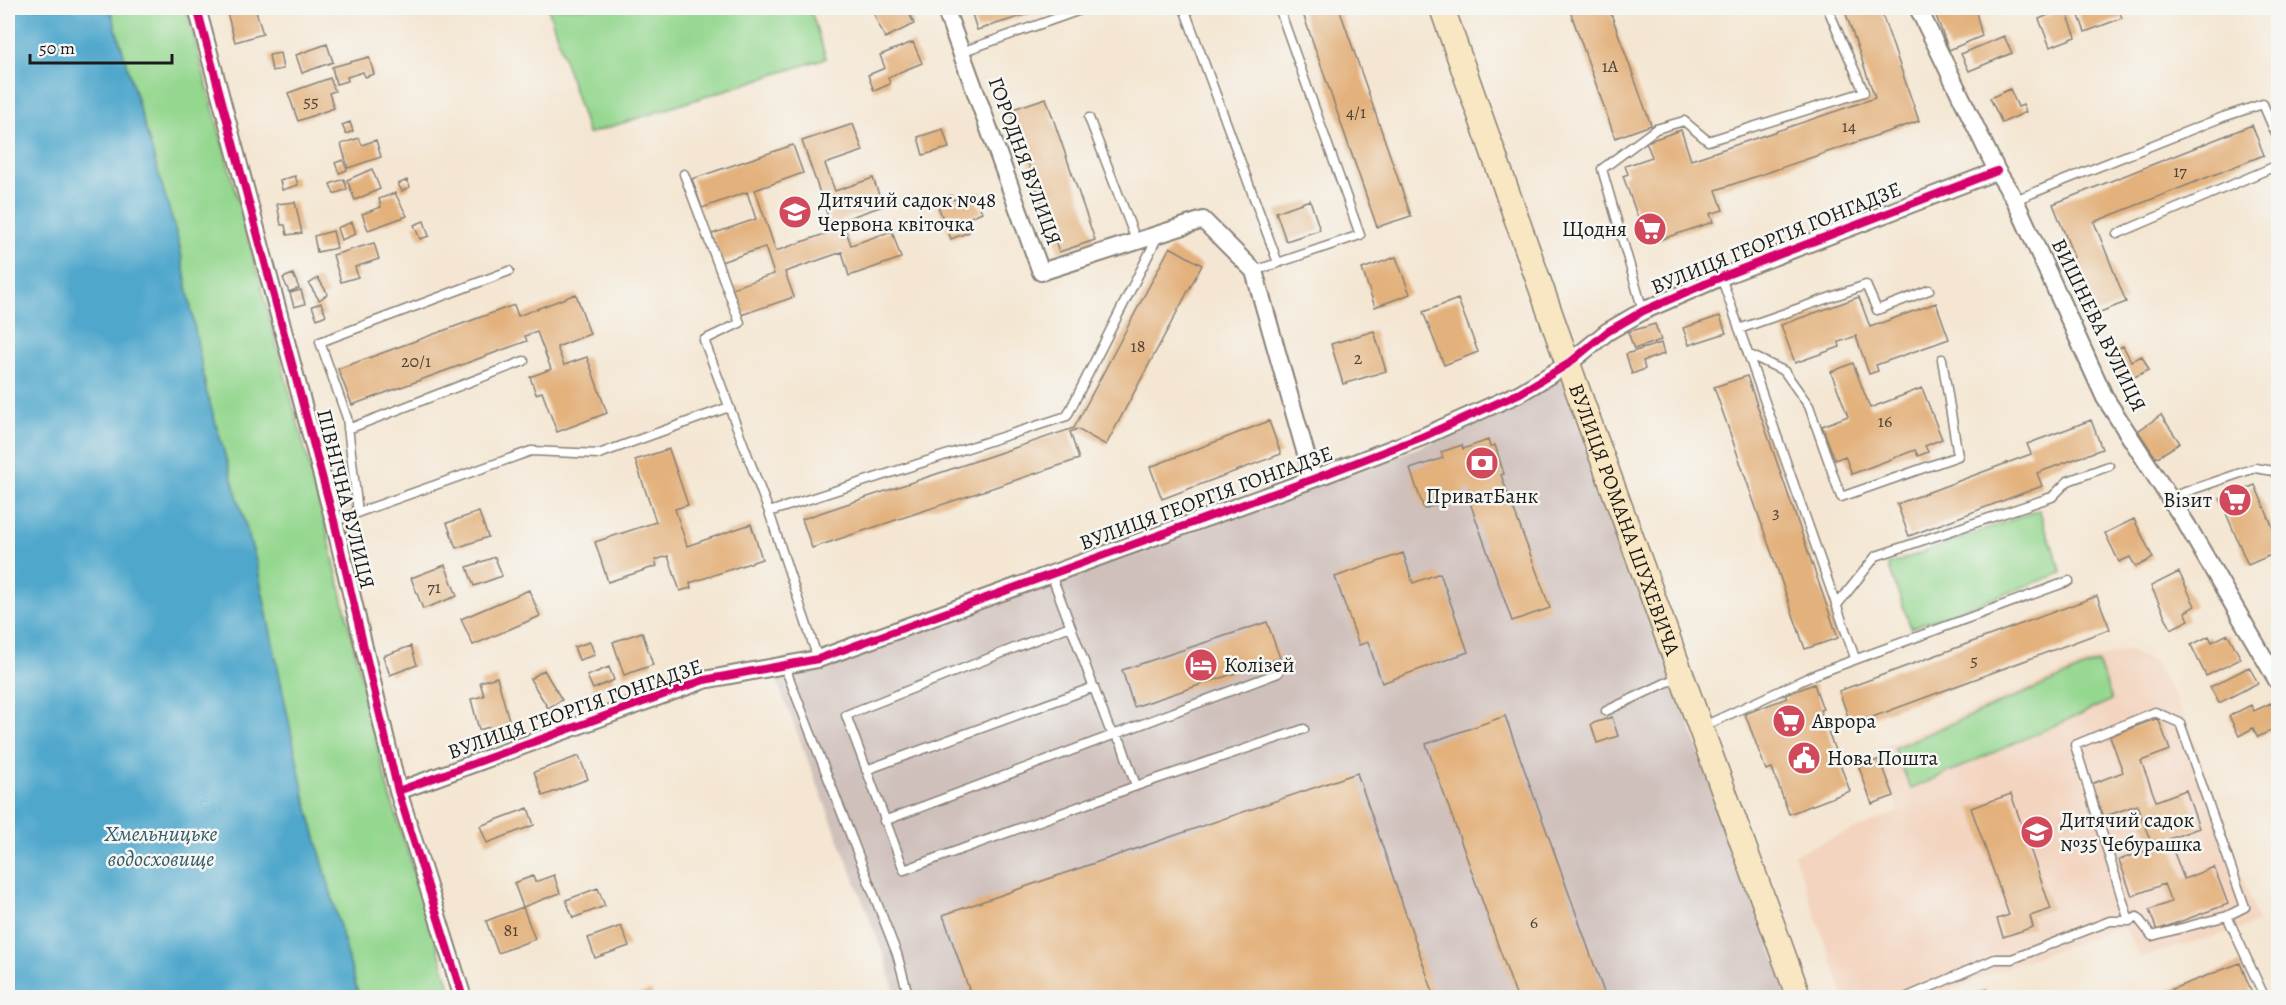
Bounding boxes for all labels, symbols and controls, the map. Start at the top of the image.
scale bar [30,27,172,65]
text: 50 m [39,36,75,60]
house number: 1А [1602,54,1619,78]
street label: ГОРОДНЯ ВУЛИЦЯ [982,73,1068,249]
house number: 55 [303,89,319,113]
house number: 4/1 [1346,100,1366,124]
house number: 14 [1842,114,1856,138]
house number: 17 [2173,159,2187,183]
street label: ВУЛИЦЯ ГЕОРГІЯ ГОНГАДЗЕ [1647,175,1905,301]
place label: Дитячий садок №48 Червона квіточка [818,186,996,238]
school or university icon: Дитячий садок №48 Червона квіточка [777,194,813,230]
supermarket icon: Щодня [1632,211,1668,247]
place label: Щодня [1562,215,1627,243]
street label: ВИШНЕВА ВУЛИЦЯ [2045,234,2153,416]
house number: 18 [1131,334,1145,358]
house number: 2 [1354,346,1363,370]
house number: 20/1 [401,349,431,373]
street label: ВУЛИЦЯ РОМАНА ШУХЕВИЧА [1562,380,1687,660]
street label: ПІВНІЧНА ВУЛИЦЯ [310,406,382,592]
house number: 16 [1878,409,1892,433]
street label: ВУЛИЦЯ ГЕОРГІЯ ГОНГАДЗЕ [1075,439,1337,557]
bank icon: ПриватБанк [1464,445,1500,481]
place label: ПриватБанк [1426,482,1538,510]
supermarket icon: Візит [2217,482,2253,518]
place label: Візит [2163,486,2212,514]
house number: 3 [1772,500,1780,524]
house number: 71 [427,575,441,599]
hotel icon: Колізей [1183,647,1219,683]
house number: 5 [1970,648,1978,672]
place label: Колізей [1224,651,1295,679]
street label: ВУЛИЦЯ ГЕОРГІЯ ГОНГАДЗЕ [444,652,706,766]
supermarket icon: Аврора [1771,703,1807,739]
place label: Аврора [1811,707,1877,735]
public building icon: Нова Пошта [1786,740,1822,776]
place label: Нова Пошта [1827,744,1938,772]
place label: Дитячий садок №35 Чебурашка [2060,806,2202,858]
school or university icon: Дитячий садок №35 Чебурашка [2019,814,2055,850]
water label: Хмельницьке водосховище [103,819,218,874]
house number: 6 [1530,910,1538,934]
house number: 81 [504,918,518,942]

